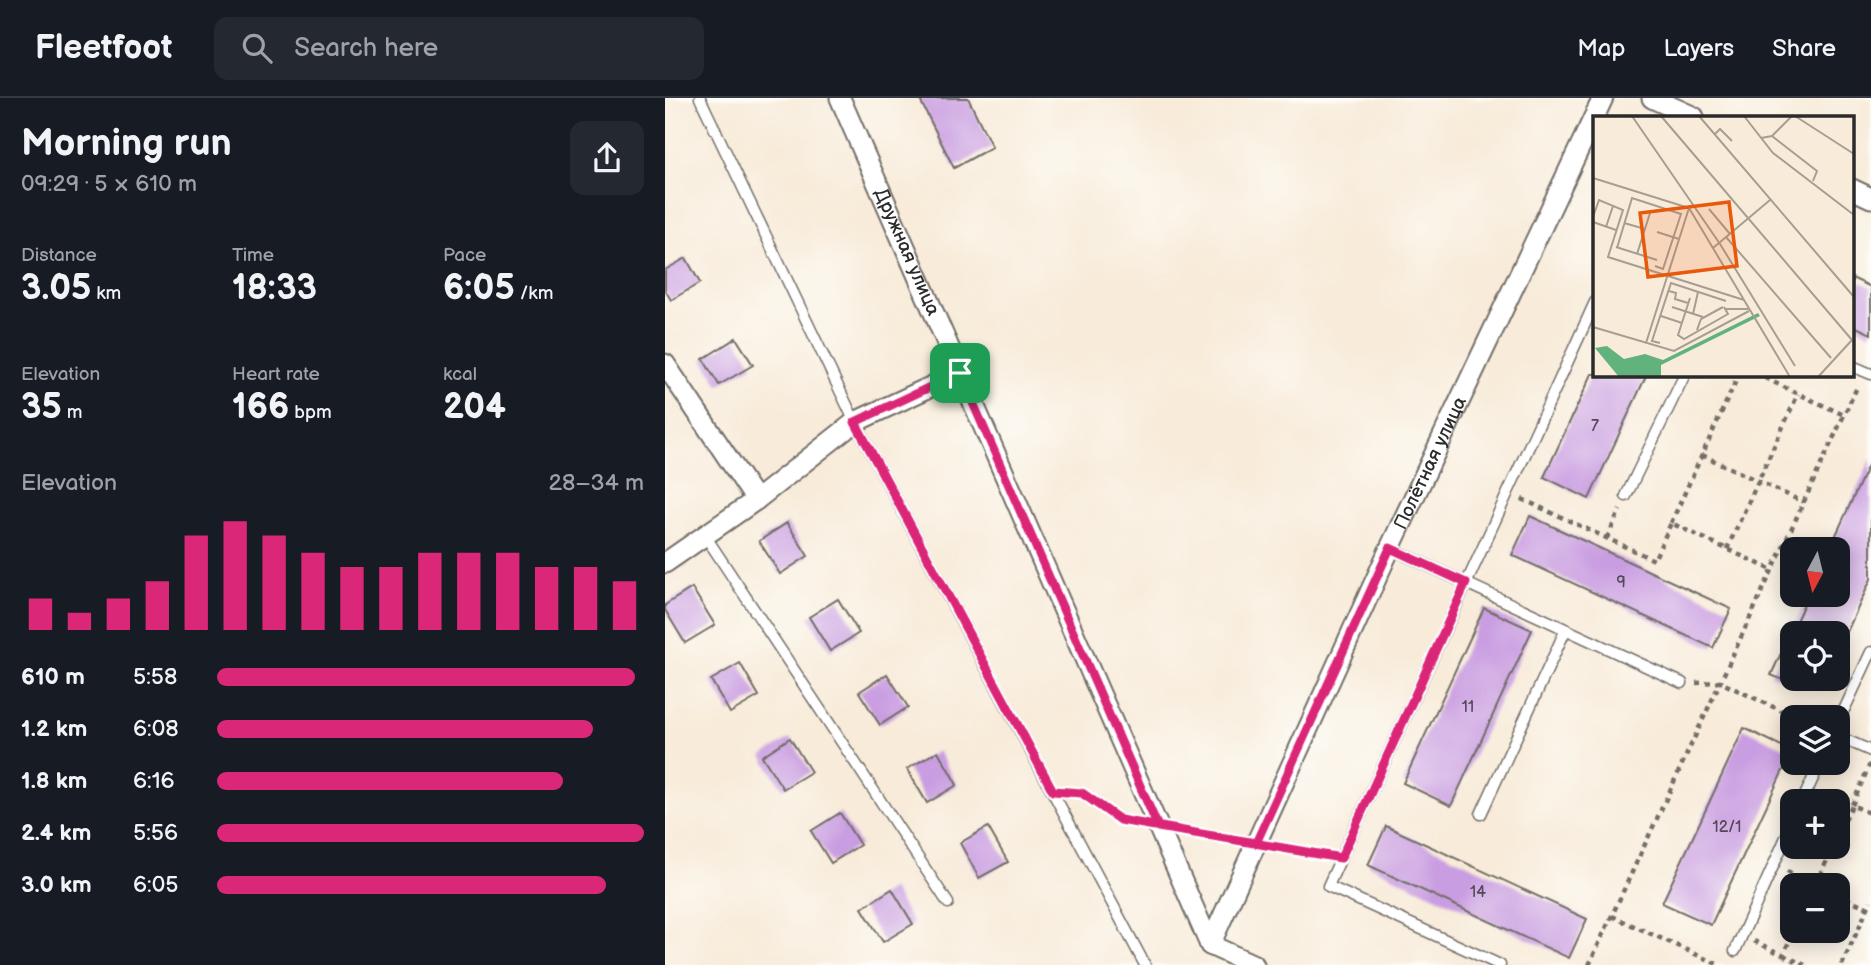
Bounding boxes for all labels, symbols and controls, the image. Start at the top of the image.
search box [214,17,704,80]
text: Fleetfoot [35,28,172,68]
icon: search [238,29,276,67]
text: Search here [294,33,438,64]
text: Map [1577,34,1625,63]
text: Layers [1663,34,1734,63]
text: Share [1772,34,1836,63]
inset map [1593,116,1853,376]
text: Morning run [21,121,232,166]
button: share [570,121,644,195]
text: 09:29 · 5 × 610 m [21,170,197,198]
street label: Дружная улица [869,185,945,319]
text: Distance [21,244,97,267]
text: Time [232,244,274,267]
text: Pace [443,244,486,267]
text: 3.05 [21,267,91,310]
text: 18:33 [232,267,317,310]
text: 6:05 [443,267,515,310]
text: km [91,282,121,305]
text: /km [515,282,553,305]
pin [930,343,990,403]
icon: arrive [941,354,979,392]
text: Elevation [21,363,100,386]
text: Heart rate [232,363,320,386]
text: kcal [443,363,477,386]
text: 35 [21,386,62,429]
text: 166 [232,386,289,429]
text: 204 [443,386,506,429]
street label: Полётная улица [1389,393,1472,533]
text: m [62,401,82,424]
text: bpm [289,401,332,424]
house number: 7 [1591,417,1599,436]
text: Elevation [21,469,117,497]
text: 28–34 m [548,469,644,497]
north arrow [1780,537,1850,607]
map controls [1780,537,1850,943]
house number: 9 [1616,573,1626,592]
button: locate [1780,621,1850,691]
text: 610 m [21,663,85,691]
text: 5:58 [133,663,177,691]
house number: 11 [1462,698,1474,717]
button: layers [1780,705,1850,775]
text: 1.2 km [21,715,87,743]
text: 6:08 [133,715,179,743]
text: 1.8 km [21,767,87,795]
text: 6:16 [133,767,175,795]
button: + [1780,789,1850,859]
house number: 12/1 [1712,818,1742,837]
text: 2.4 km [21,819,91,847]
text: 5:56 [133,819,178,847]
text: 3.0 km [21,871,92,899]
text: 6:05 [133,871,178,899]
button: − [1780,873,1850,943]
house number: 14 [1470,883,1486,902]

